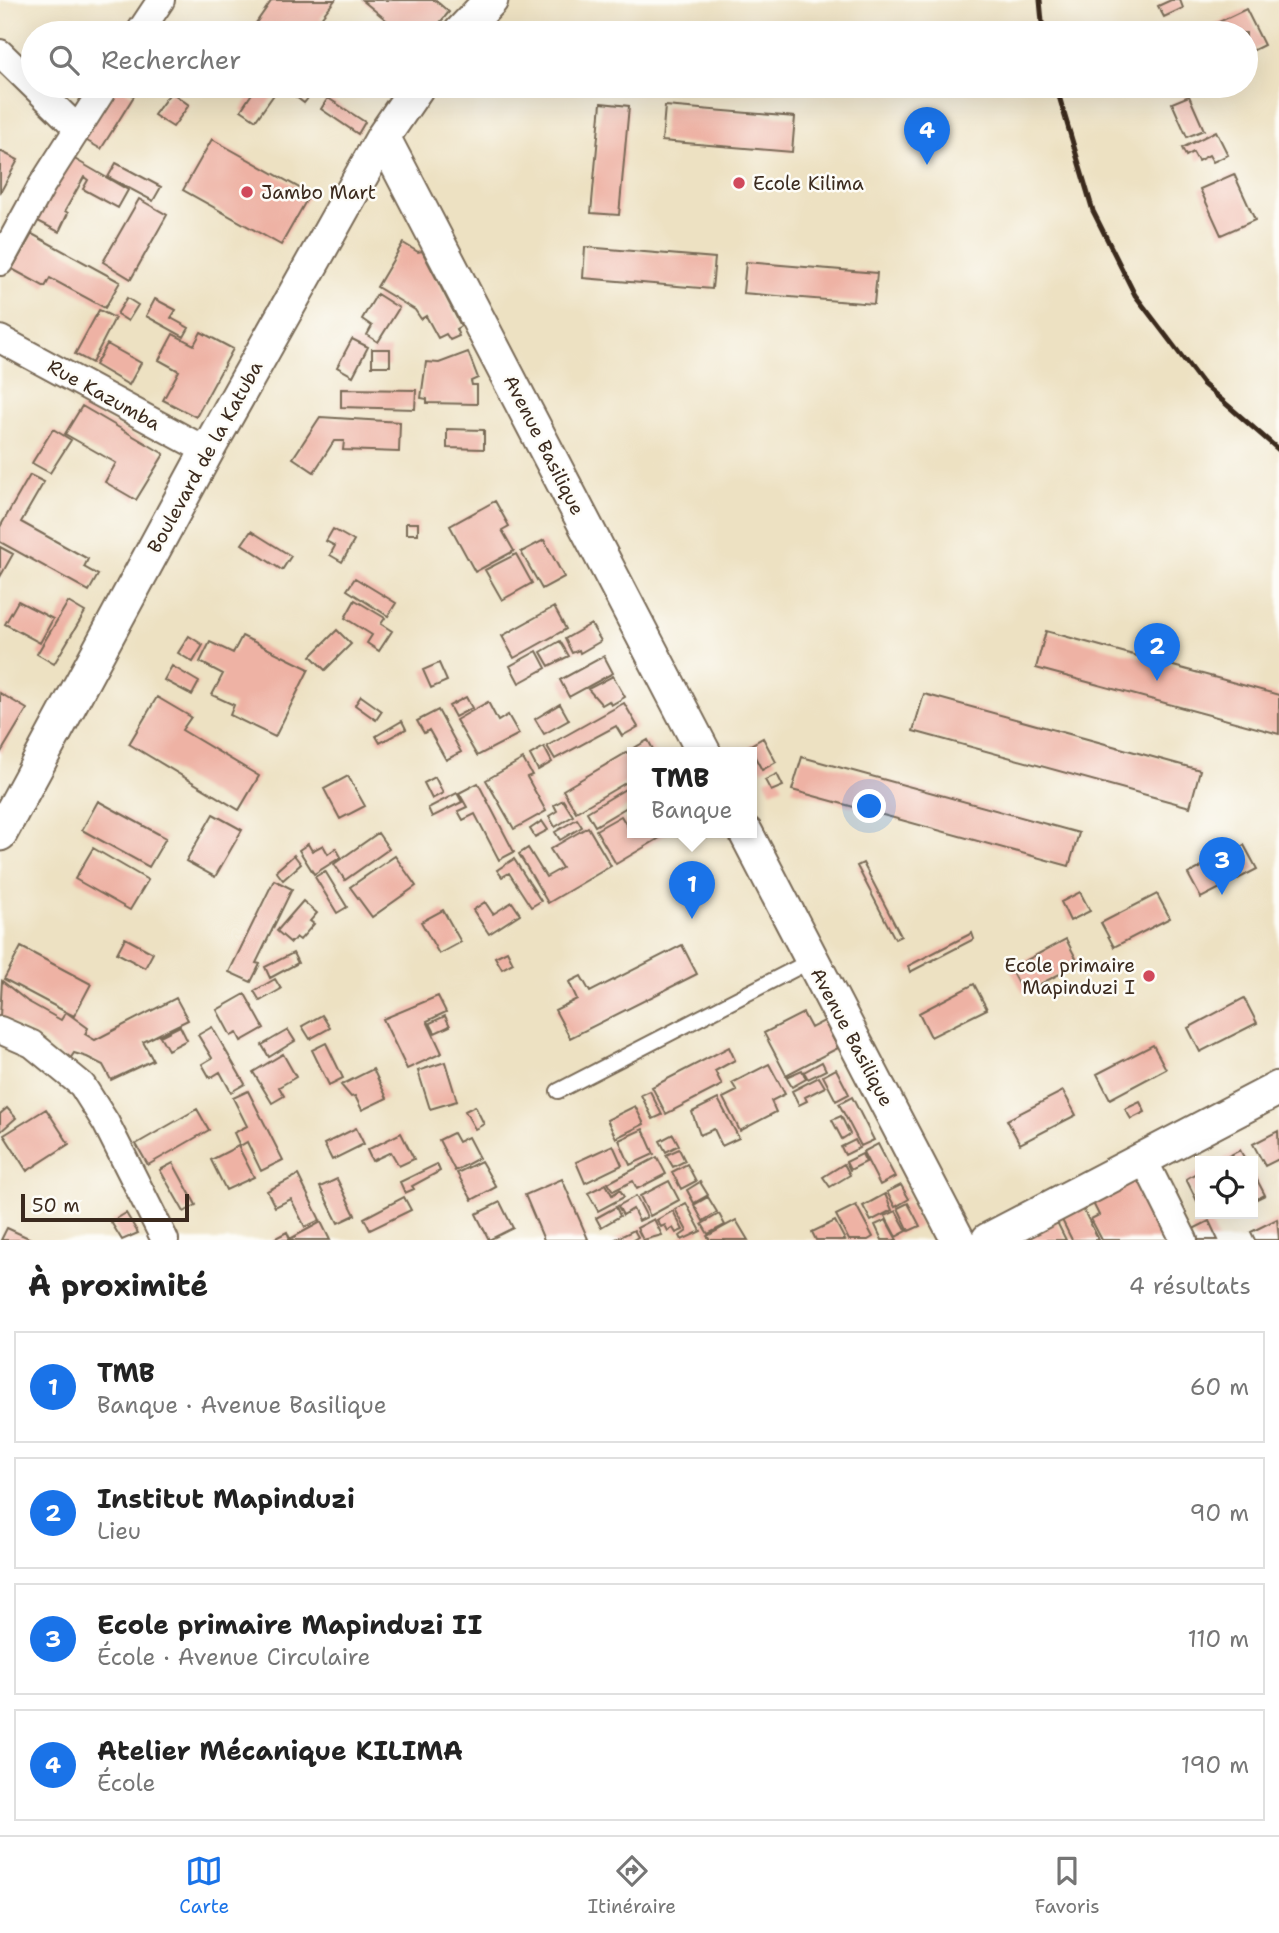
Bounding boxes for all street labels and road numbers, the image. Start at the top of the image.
street label: Rue Kazumba [43,354,165,436]
street label: Boulevard de la Katuba [142,356,268,557]
street label: Avenue Basilique [498,371,590,519]
street label: Avenue Basilique [805,963,899,1111]

